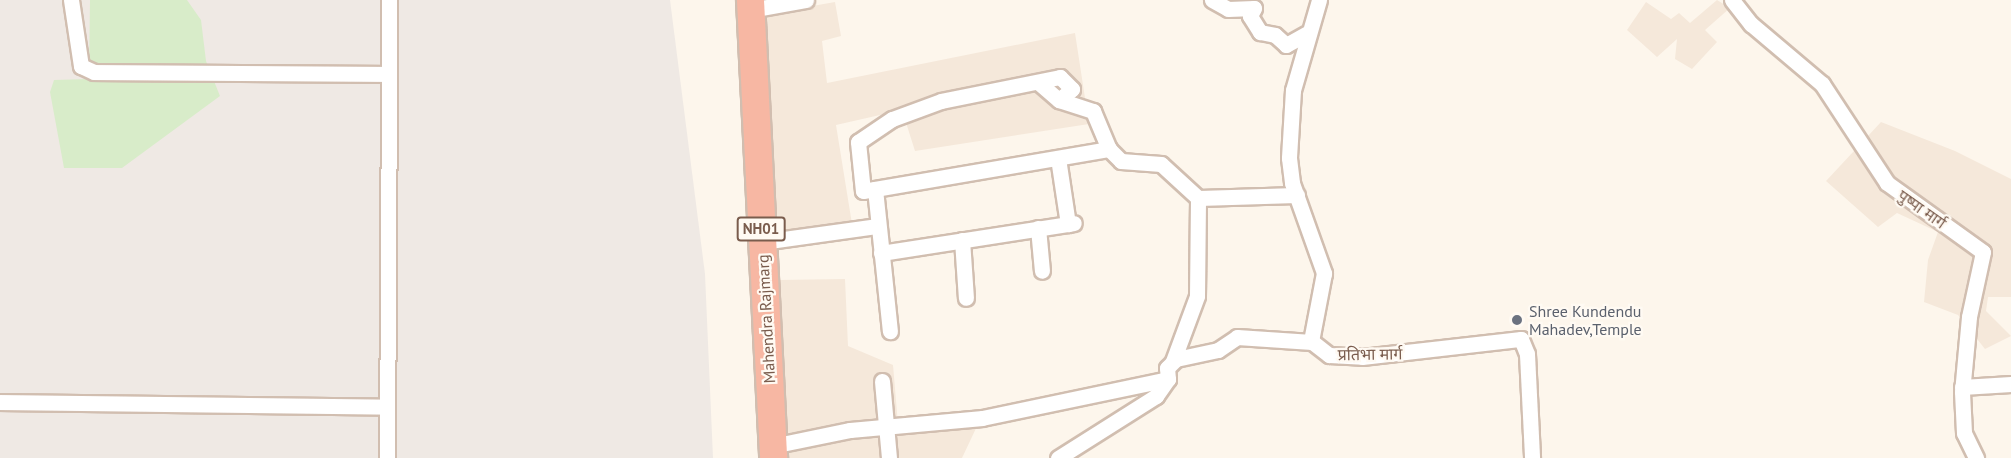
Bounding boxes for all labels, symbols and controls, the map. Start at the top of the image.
street label: पुष्पा मार्ग [1894,186,1950,232]
road number: NH01 [736,217,786,241]
street label: Mahendra Rajmarg [753,254,779,384]
place label: Shree Kundendu Mahadev,Temple [1529,301,1642,339]
marker: Shree Kundendu Mahadev,Temple [1510,313,1524,327]
street label: प्रतिभा मार्ग [1337,344,1403,364]

